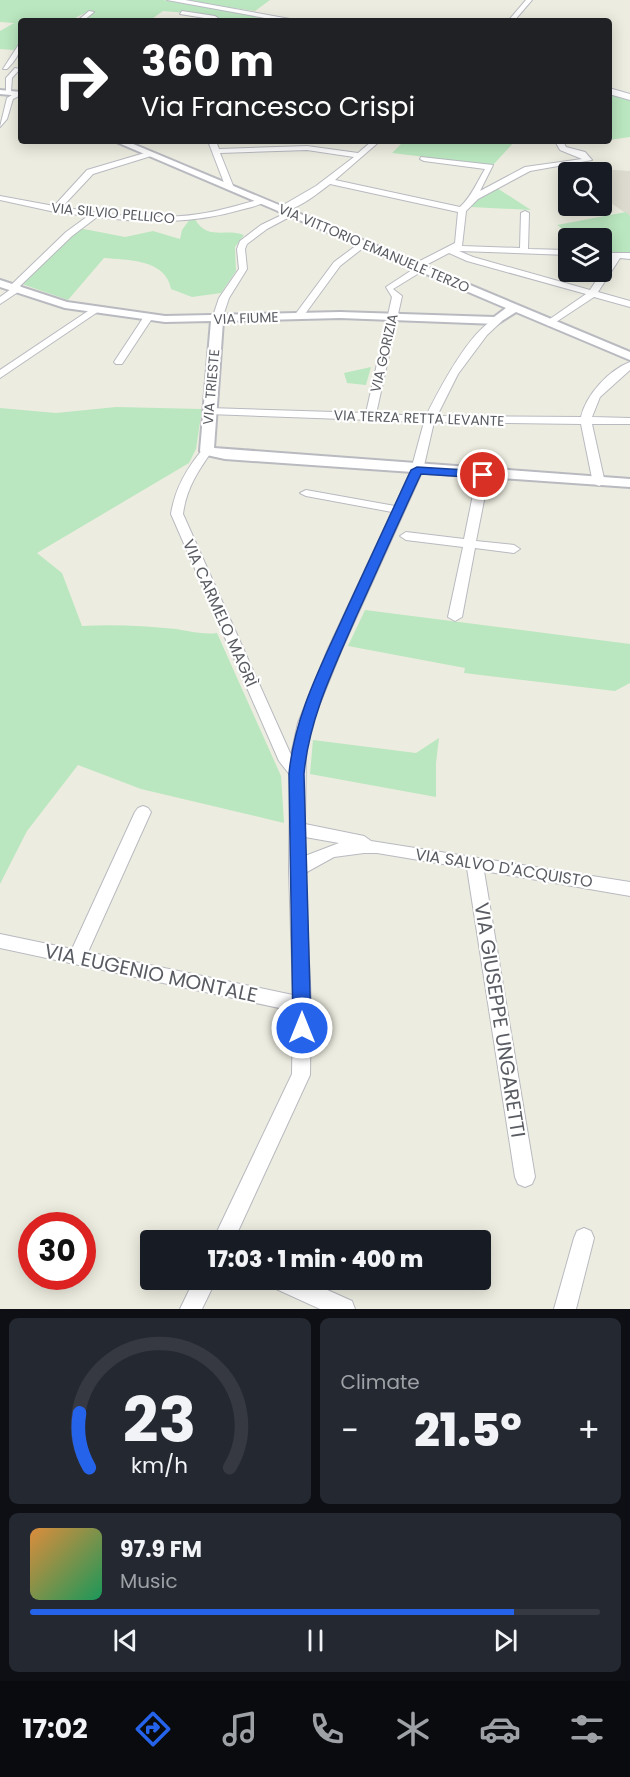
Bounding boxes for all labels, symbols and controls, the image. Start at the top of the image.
text: 360 m [141,32,274,91]
icon: right [42,42,120,120]
text: Via Francesco Crispi [141,88,415,125]
map controls [558,162,612,282]
button: search [558,162,612,216]
street label: VIA SILVIO PELLICO [50,198,176,228]
street label: VIA VITTORIO EMANUELE TERZO [275,199,473,297]
button: layers [558,228,612,282]
street label: VIA FIUME [213,307,279,329]
street label: VIA GORIZIA [365,312,403,394]
street label: VIA TRIESTE [198,348,224,426]
street label: VIA TERZA RETTA LEVANTE [333,405,505,431]
pin [457,449,508,500]
icon: arrive [466,458,499,491]
street label: VIA CARMELO MAGRÌ [177,536,263,690]
street label: VIA SALVO D'ACQUISTO [414,843,594,893]
street label: VIA GIUSEPPE UNGARETTI [468,900,532,1140]
street label: VIA EUGENIO MONTALE [42,937,260,1009]
position arrow [270,996,334,1060]
speed limit sign: 30 [18,1212,96,1290]
text: 17:03 · 1 min · 400 m [208,1244,423,1275]
text: Climate [341,1368,420,1396]
text: 23 [123,1376,196,1464]
text: 21.5° [414,1399,522,1462]
text: − [341,1407,359,1454]
text: + [577,1407,600,1454]
text: km/h [131,1450,188,1481]
text: 97.9 FM [120,1534,202,1565]
text: Music [120,1567,178,1595]
icon: previous [109,1624,142,1657]
icon: pause [299,1624,332,1657]
icon: next [489,1624,522,1657]
icon: directions [132,1708,174,1750]
icon: music [219,1708,261,1750]
icon: phone [306,1708,348,1750]
icon: climate [392,1708,434,1750]
icon: car [479,1708,521,1750]
icon: filters [566,1708,608,1750]
text: 17:02 [22,1710,88,1747]

